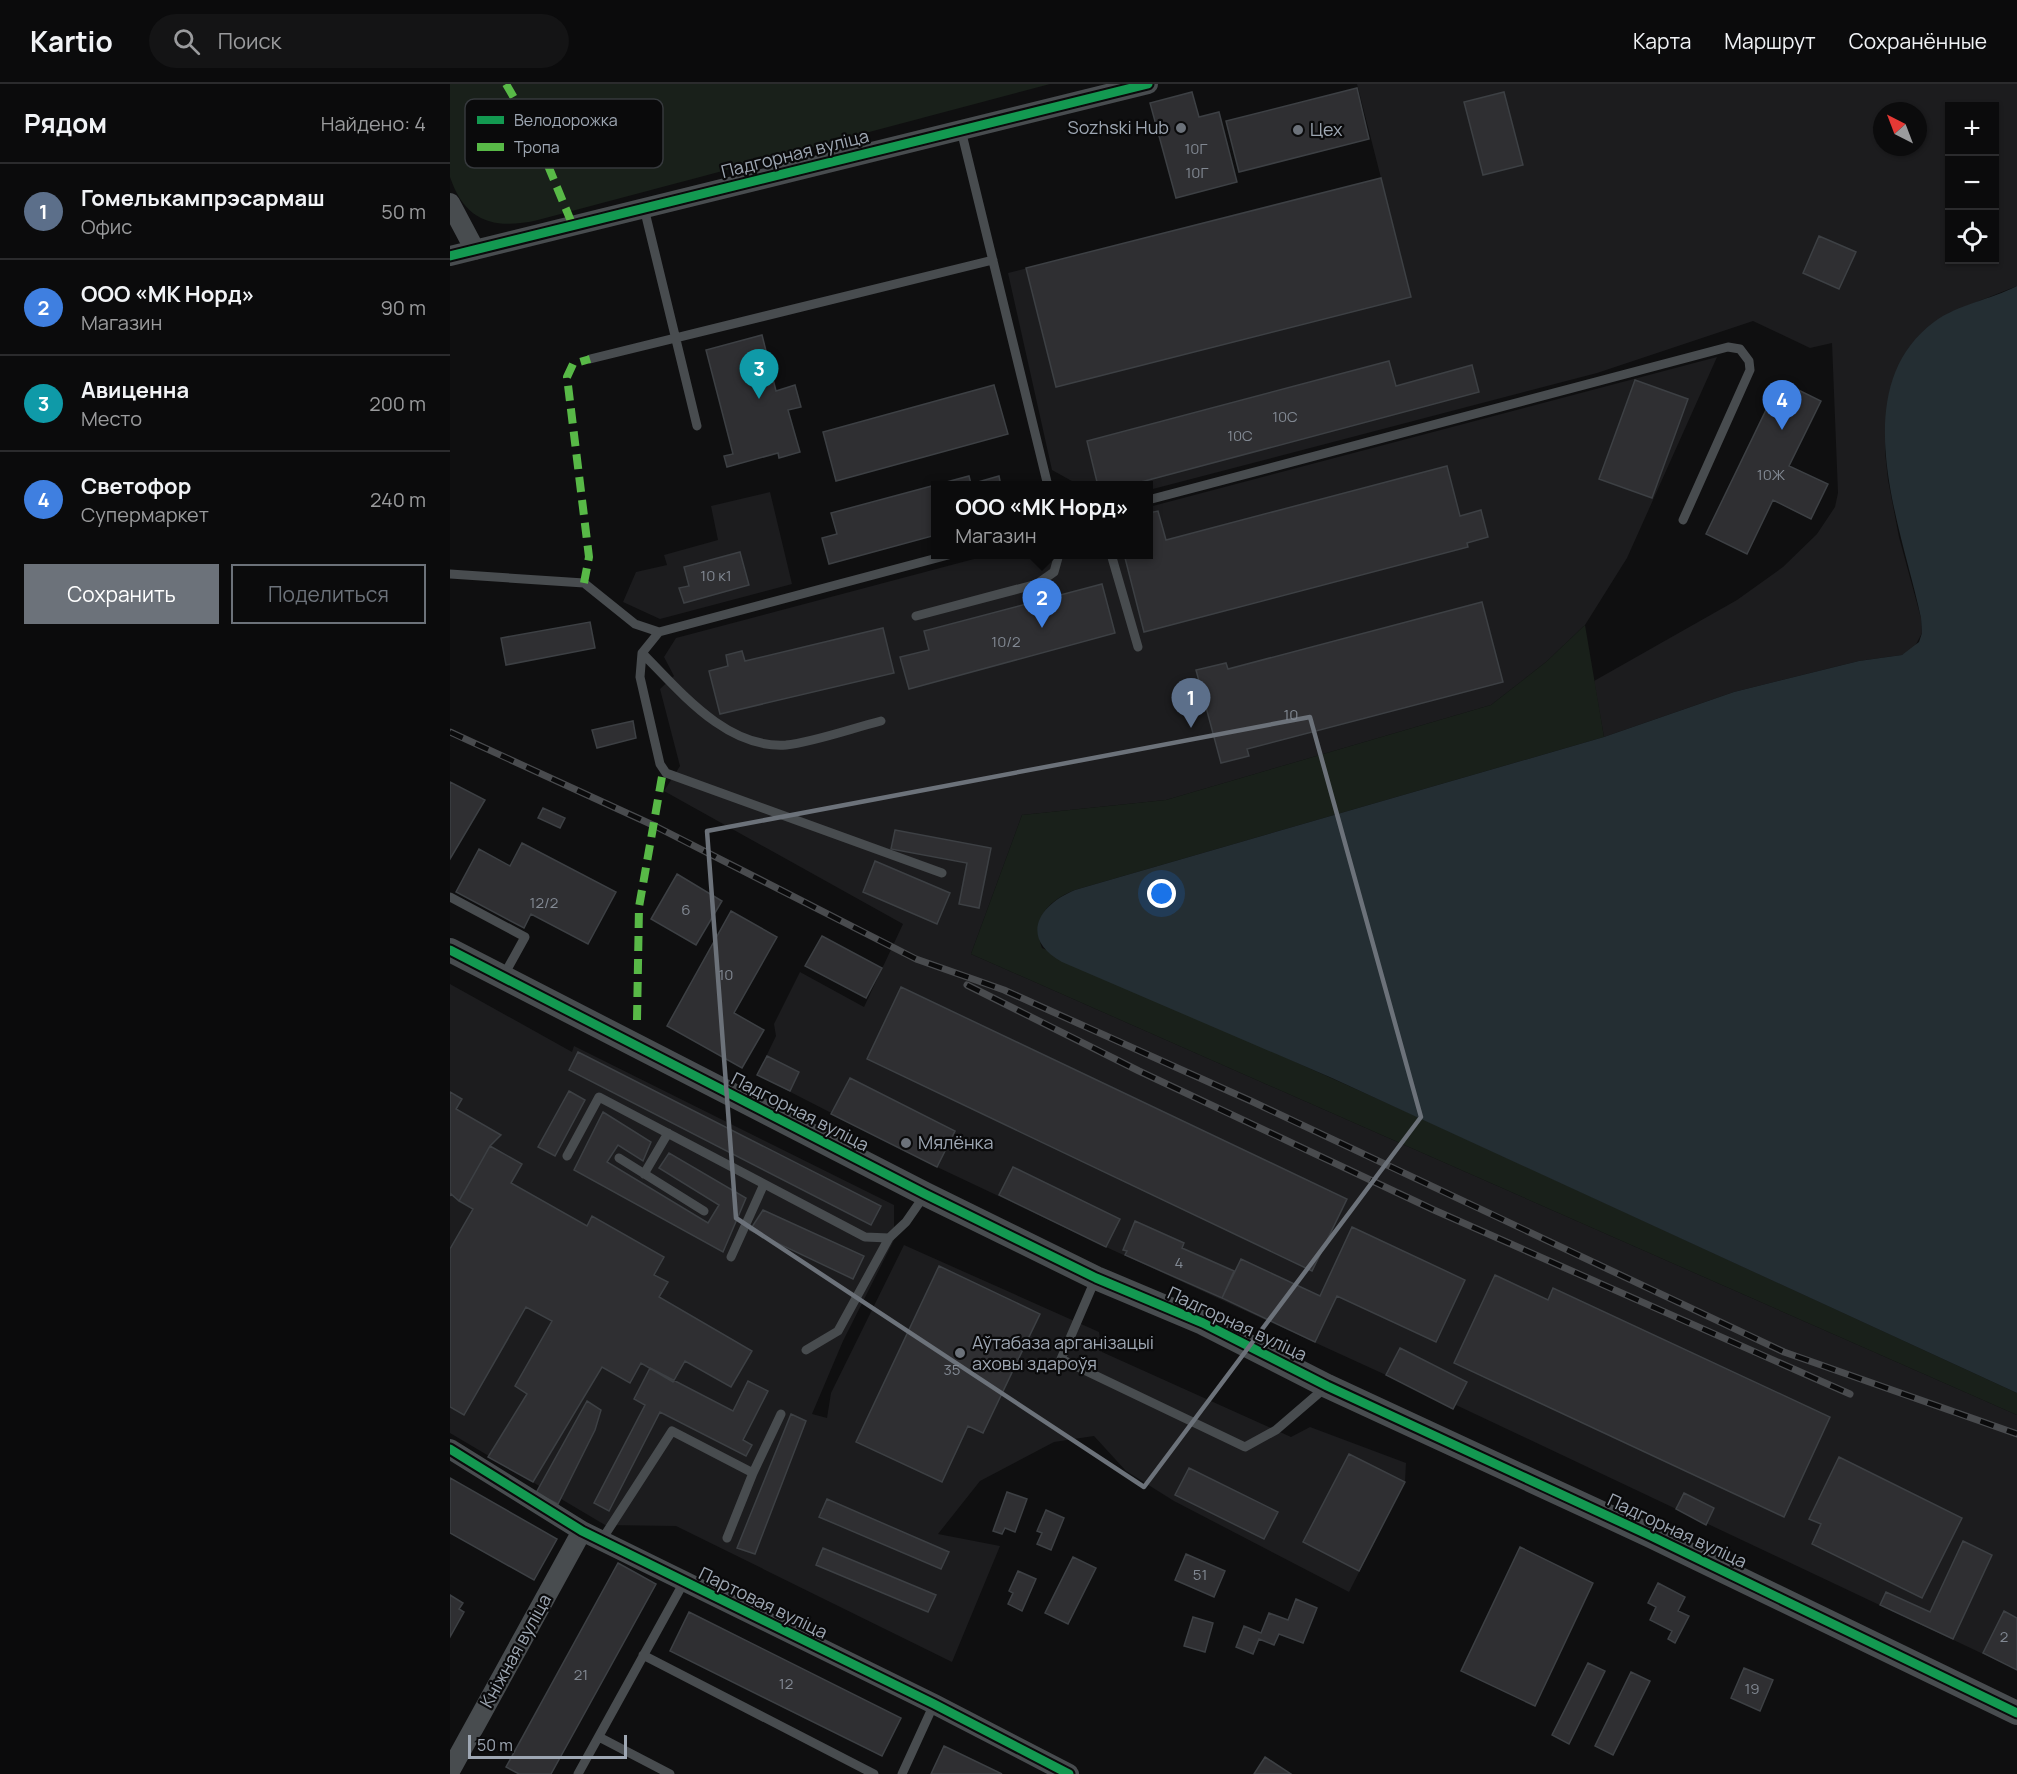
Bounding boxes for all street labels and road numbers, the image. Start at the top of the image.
street label: Падгорная вуліца [718,123,871,183]
street label: Падгорная вуліца [728,1066,873,1156]
street label: Падгорная вуліца [1164,1280,1311,1366]
street label: Падгорная вуліца [1604,1487,1751,1573]
street label: Партовая вуліца [695,1561,832,1644]
street label: Кніжная вуліца [474,1589,556,1712]

